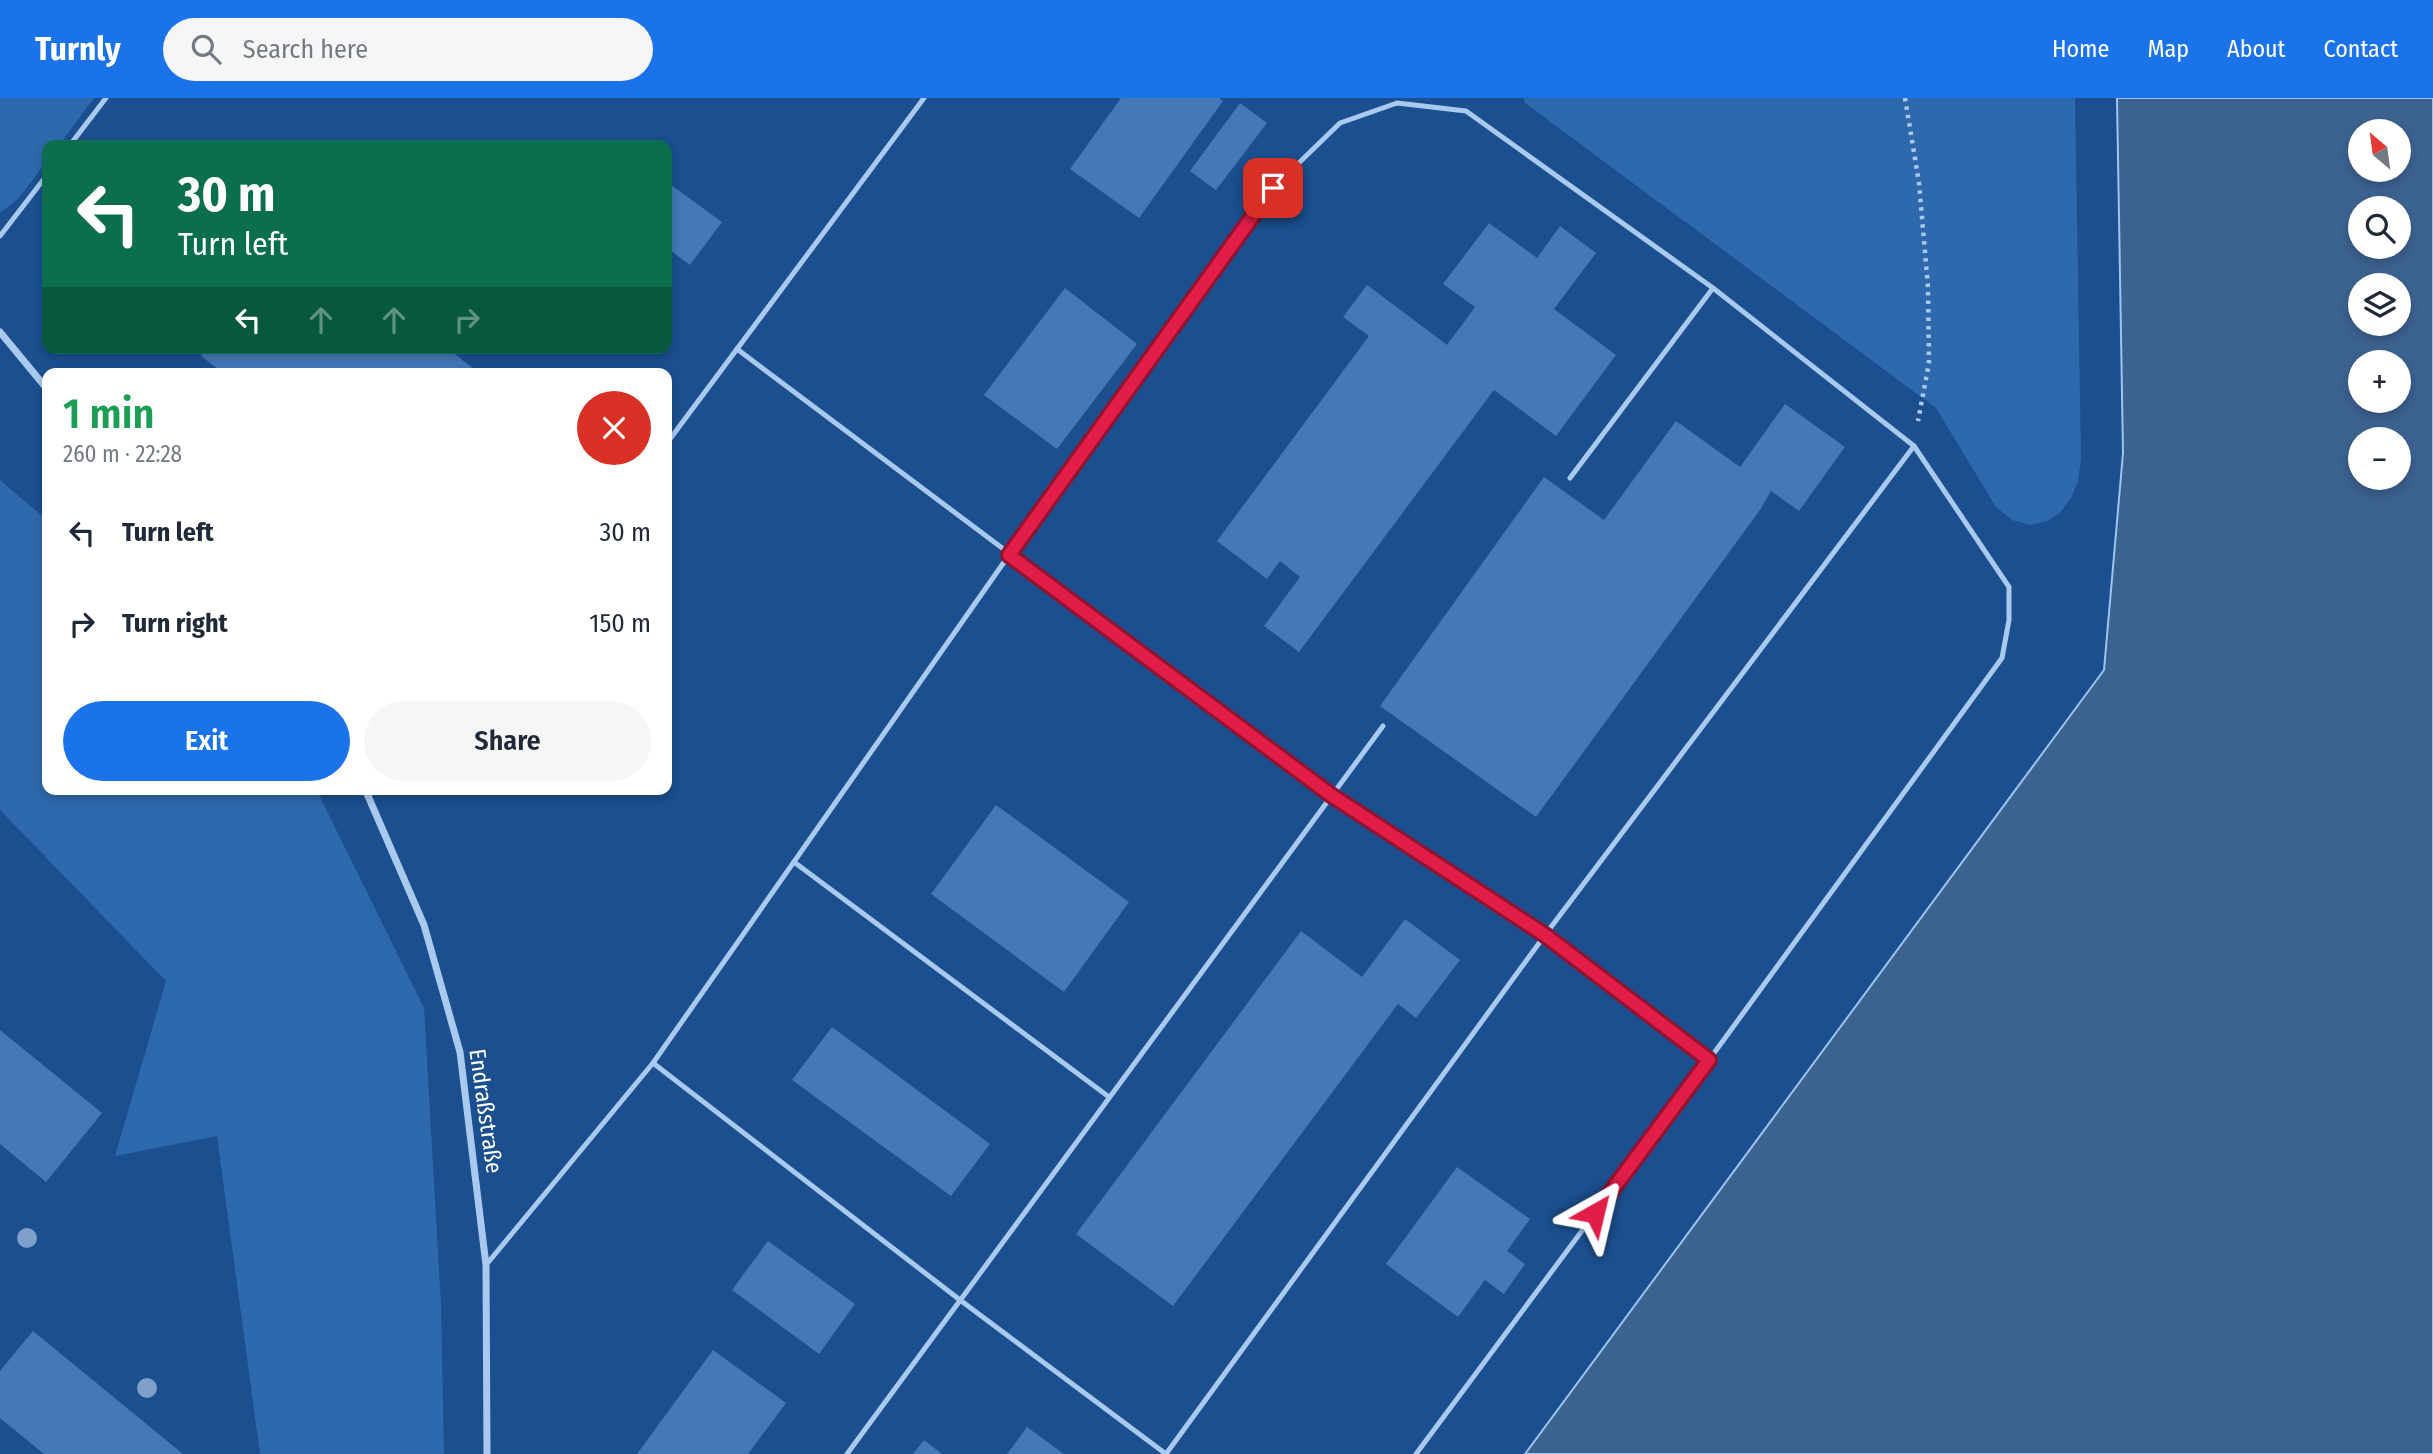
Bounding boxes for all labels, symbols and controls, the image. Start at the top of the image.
search box [163,18,653,81]
text: Turnly [35,29,121,69]
icon: search [187,30,225,68]
text: Search here [243,34,368,65]
text: Home [2052,35,2109,63]
text: Map [2147,35,2189,63]
text: About [2227,35,2285,63]
text: Contact [2323,35,2398,63]
north arrow [2348,119,2412,182]
map controls [2348,119,2411,490]
pin [1243,158,1303,218]
text: 30 m [178,165,276,224]
icon: left [63,168,154,259]
icon: arrive [1254,169,1292,207]
button: search [2348,196,2411,259]
text: Turn left [178,225,288,263]
button: layers [2348,273,2411,336]
icon: left [229,301,267,339]
icon: ahead [302,301,340,339]
icon: ahead [375,301,413,339]
icon: right [448,301,486,339]
button: + [2348,350,2411,413]
text: 1 min [63,389,154,439]
button: close [577,391,651,465]
button: − [2348,427,2411,490]
text: 260 m · 22:28 [63,440,182,468]
icon: left [63,514,101,552]
text: Turn left [122,517,214,548]
text: 30 m [600,517,651,548]
icon: right [63,605,101,643]
text: Turn right [122,608,228,639]
text: 150 m [589,608,651,639]
button: Exit [63,701,350,781]
button: Share [364,701,651,781]
street label: Endraßstraße [463,1047,509,1175]
position arrow [1558,1176,1632,1250]

